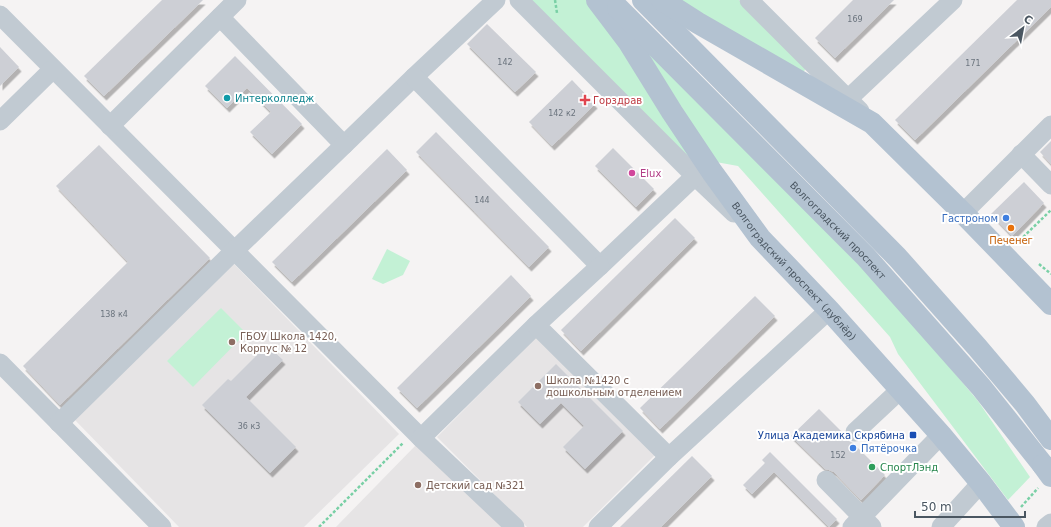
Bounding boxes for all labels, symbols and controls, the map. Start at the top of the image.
north arrow [1003,8,1043,48]
text: С [1021,12,1035,28]
house number: 169 [847,15,863,24]
house number: 142 [497,58,513,67]
house number: 171 [965,59,981,68]
marker: Интерколледж [222,93,232,103]
place label: Интерколледж [235,93,314,104]
marker: Горздрав [580,95,590,105]
place label: Горздрав [593,95,642,106]
house number: 142 к2 [548,109,576,118]
marker: Elux [627,168,637,178]
place label: Elux [640,168,661,179]
street label: Волгоградский проспект [788,179,889,282]
house number: 144 [474,196,490,205]
street label: Волгоградский проспект (дублёр) [730,200,859,342]
place label: Гастроном [942,213,998,224]
marker: Гастроном [1001,213,1011,223]
marker: Печенег [1006,223,1016,233]
place label: Печенег [989,235,1033,246]
house number: 138 к4 [100,310,128,319]
place label: ГБОУ Школа 1420, Корпус № 12 [240,331,337,354]
marker: ГБОУ Школа 1420, Корпус № 12 [227,337,237,347]
place label: Школа №1420 с дошкольным отделением [546,375,682,398]
marker: Школа №1420 с дошкольным отделением [533,381,543,391]
house number: 36 к3 [238,422,260,431]
place label: Улица Академика Скрябина [758,430,905,441]
marker: Улица Академика Скрябина [908,430,918,440]
marker: Пятёрочка [848,443,858,453]
place label: Пятёрочка [861,443,917,454]
house number: 152 [830,451,846,460]
marker: СпортЛэнд [867,462,877,472]
place label: СпортЛэнд [880,462,938,473]
marker: Детский сад №321 [413,480,423,490]
place label: Детский сад №321 [426,480,525,491]
scale bar [915,493,1025,519]
text: 50 m [921,500,952,514]

